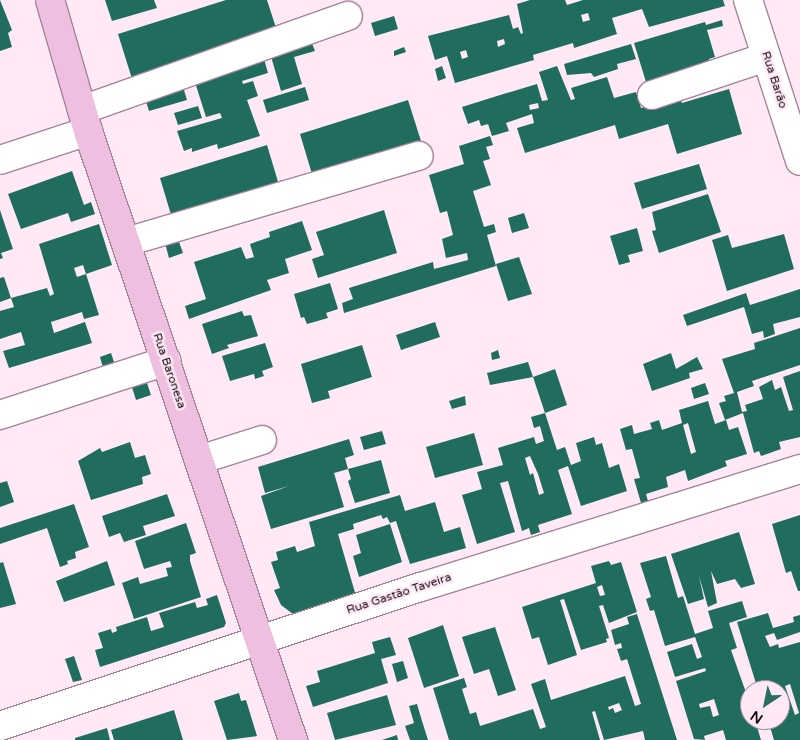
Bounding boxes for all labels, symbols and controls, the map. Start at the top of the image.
street label: Rua Barão [758,50,790,110]
street label: Rua Baronesa [149,331,189,411]
street label: Rua Gastão Taveira [345,570,453,618]
north arrow [740,680,790,730]
text: N [747,707,766,727]

